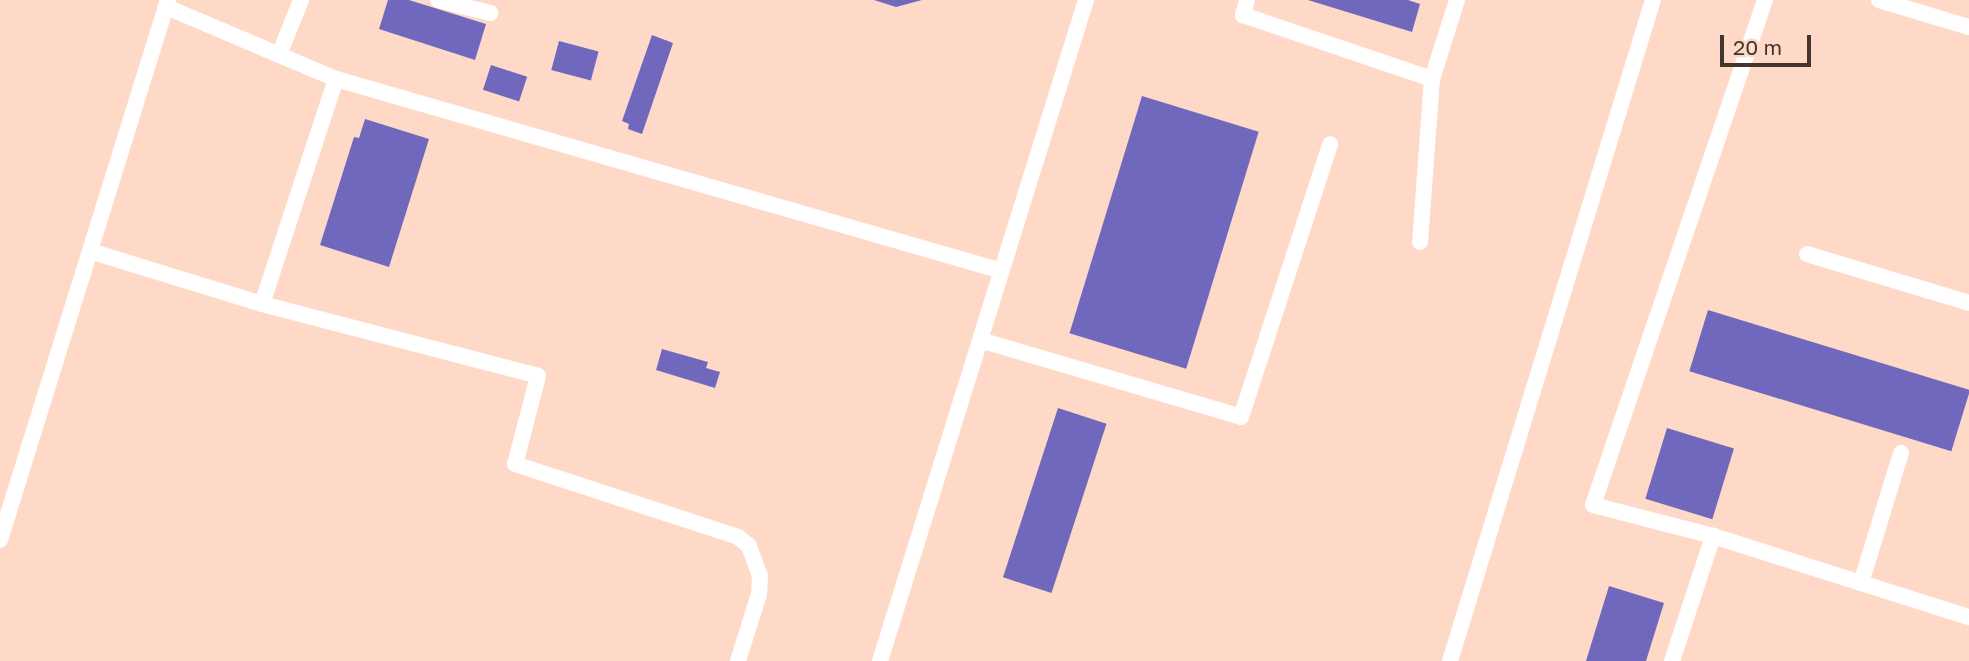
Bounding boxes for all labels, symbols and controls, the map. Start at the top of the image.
scale bar [1724,21,1815,65]
text: 20 m [1733,34,1782,60]

